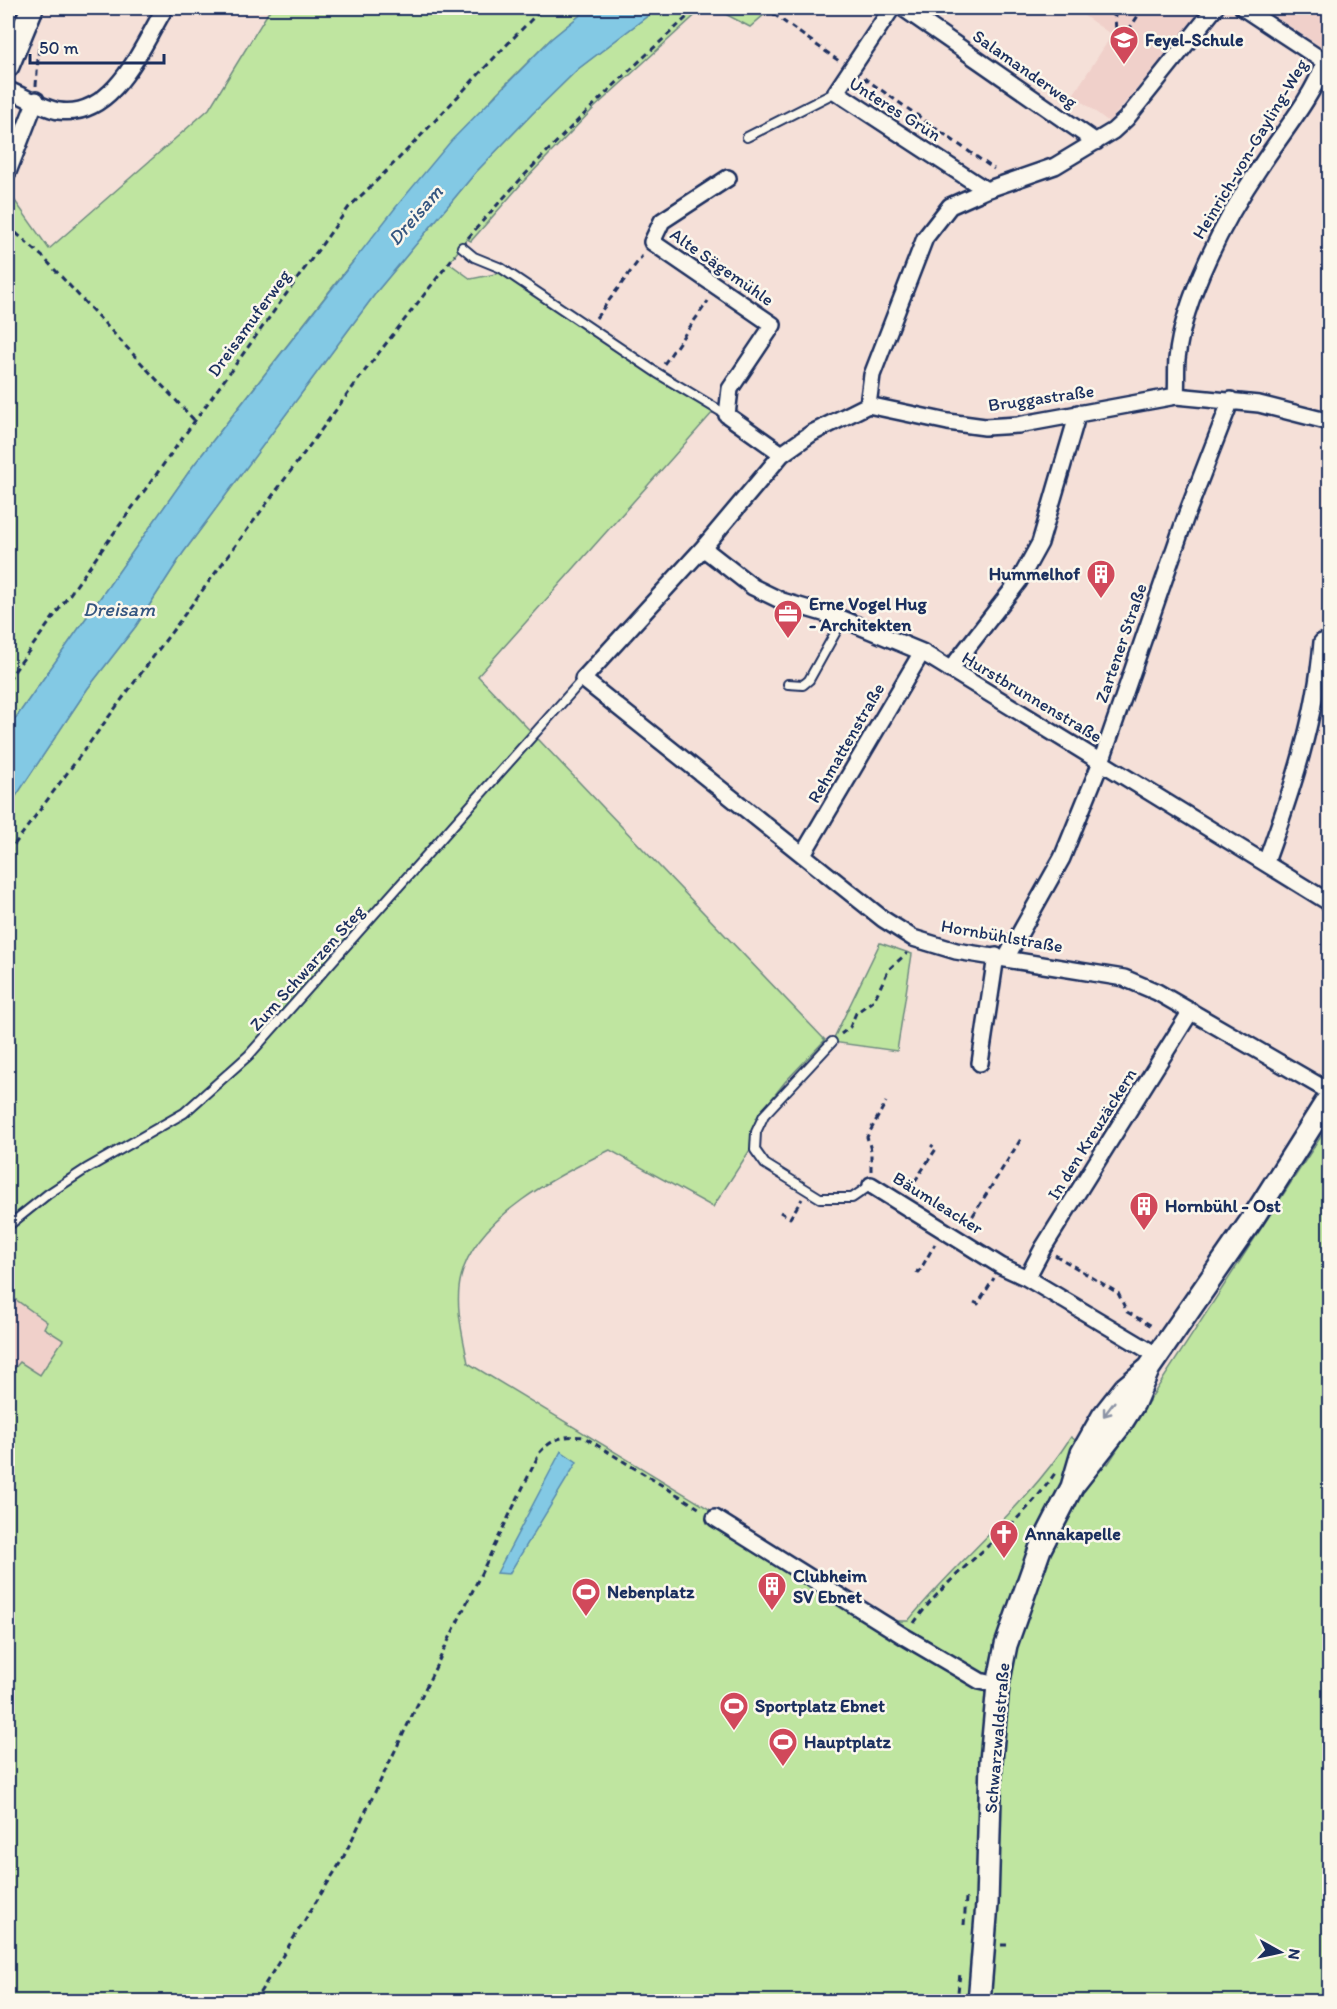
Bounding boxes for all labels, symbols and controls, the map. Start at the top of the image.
school or university icon: Feyel-Schule [1108,24,1140,66]
street label: Salamanderweg [968,25,1082,114]
scale bar [30,27,164,65]
place label: Feyel-Schule [1145,29,1244,51]
text: 50 m [39,37,79,59]
street label: Heinrich-von-Gayling-Weg [1188,54,1313,243]
street label: Unteres Grün [845,72,945,146]
water label: Dreisam [382,180,448,250]
street label: Alte Sägemühle [666,223,778,311]
street label: Dreisamuferweg [203,265,296,381]
street label: Bruggastraße [987,380,1095,416]
building icon: Hummelhof [1085,558,1117,600]
place label: Hummelhof [989,563,1080,585]
street label: Zartener Straße [1090,580,1152,706]
place label: Erne Vogel Hug - Architekten [809,593,927,636]
water label: Dreisam [83,597,155,621]
office icon: Erne Vogel Hug - Architekten [772,598,804,640]
street label: Hurstbrunnenstraße [958,646,1106,748]
street label: Rehmattenstraße [803,679,889,807]
street label: Zum Schwarzen Steg [245,900,370,1035]
street label: Hornbühlstraße [939,914,1065,958]
street label: In den Kreuzäckern [1043,1064,1141,1204]
street label: Bäumleacker [889,1167,987,1239]
building icon: Hornbühl - Ost [1128,1190,1160,1232]
place label: Hornbühl - Ost [1165,1195,1281,1217]
one-way arrow [1102,1401,1115,1417]
church icon: Annakapelle [988,1518,1020,1560]
place label: Annakapelle [1024,1523,1121,1545]
place label: Clubheim SV Ebnet [793,1565,868,1608]
building icon: Clubheim SV Ebnet [756,1570,788,1612]
sports icon: Nebenplatz [570,1576,602,1618]
place label: Nebenplatz [607,1581,695,1603]
street label: Schwarzwaldstraße [979,1662,1015,1814]
sports icon: Sportplatz Ebnet [718,1690,750,1732]
place label: Sportplatz Ebnet [755,1695,885,1717]
sports icon: Hauptplatz [767,1726,799,1768]
place label: Hauptplatz [804,1731,892,1753]
north arrow [1250,1922,1310,1982]
text: N [1284,1947,1305,1961]

